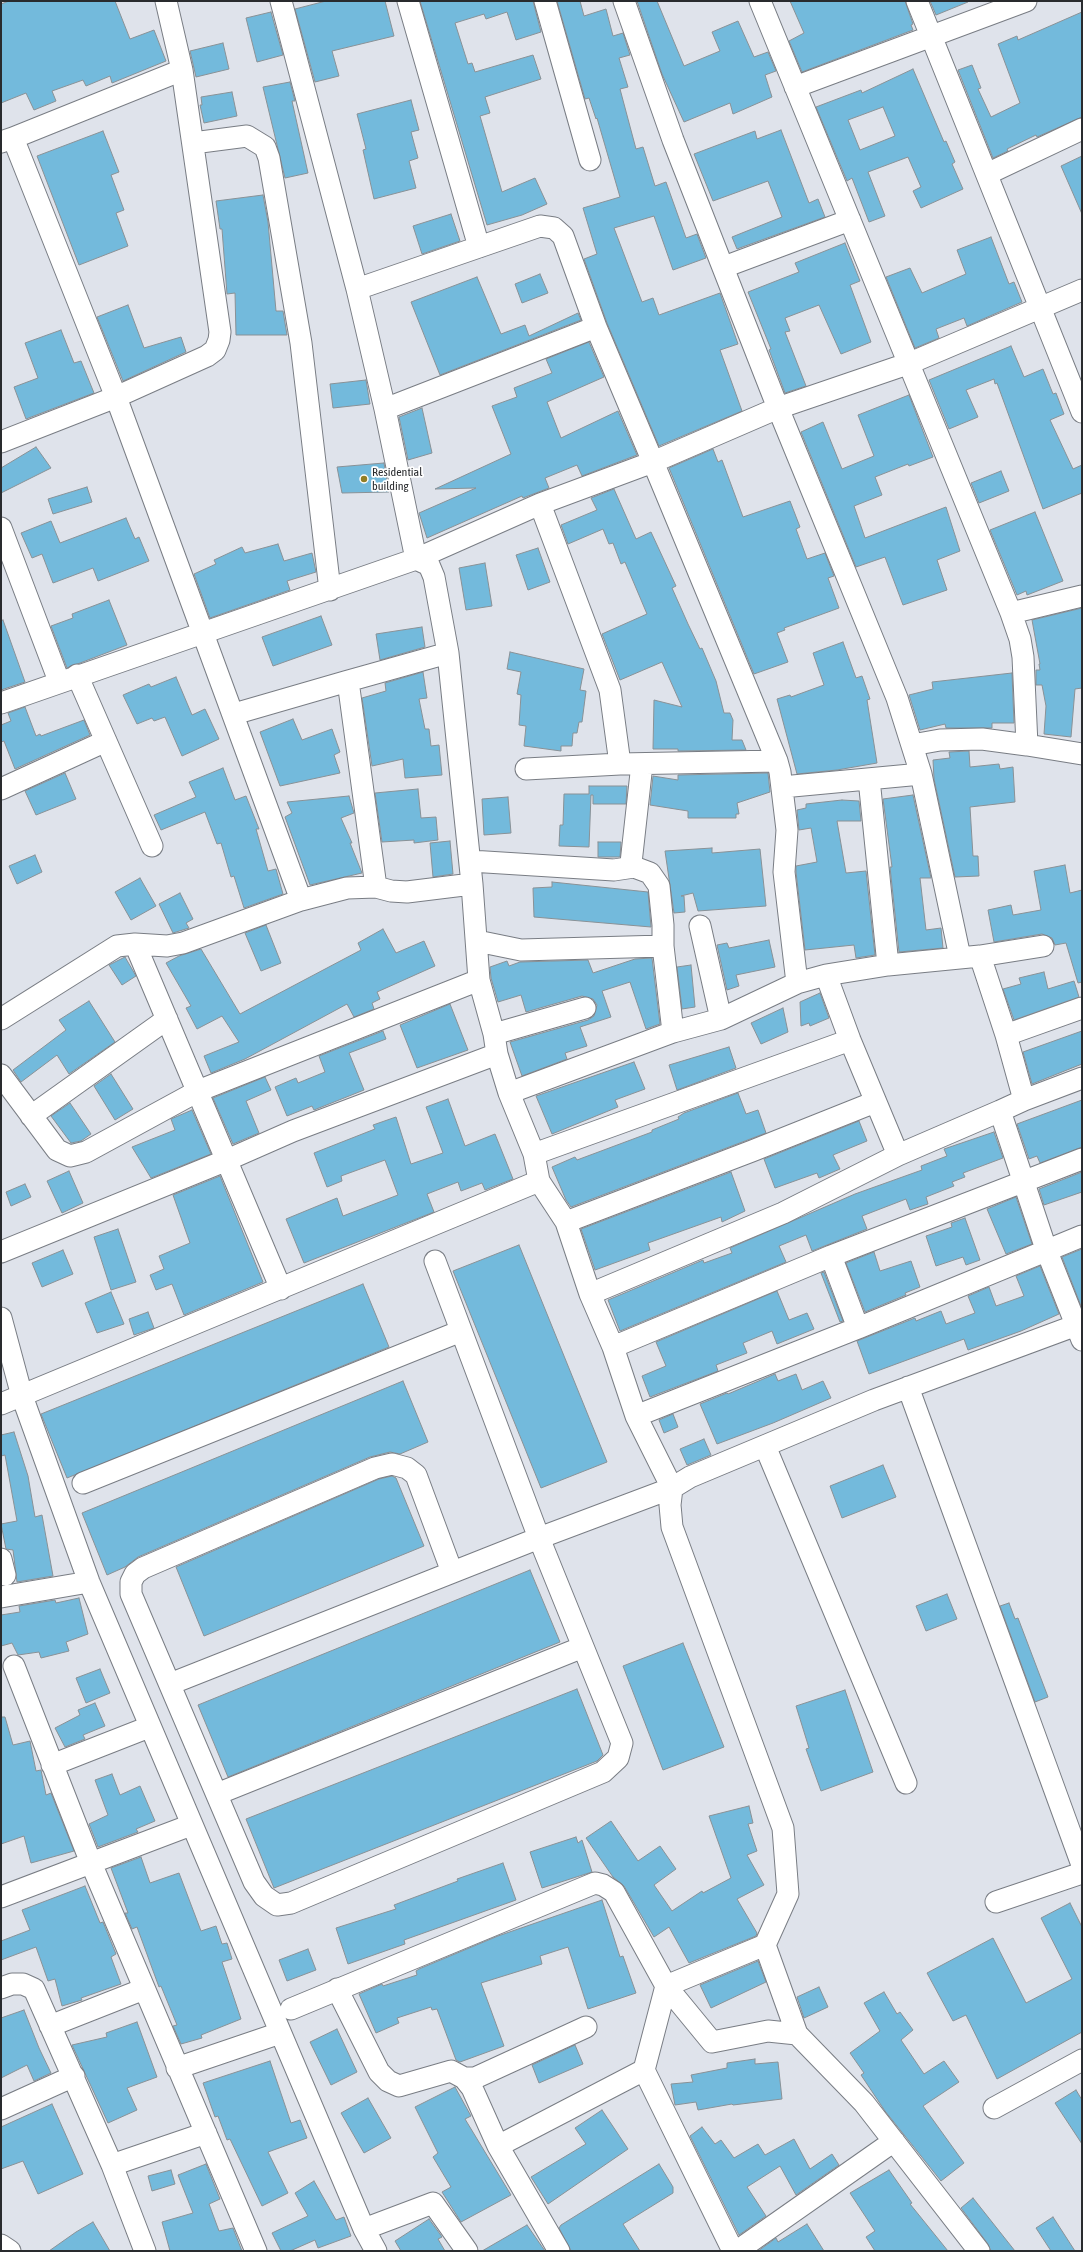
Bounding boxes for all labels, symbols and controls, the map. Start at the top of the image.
place label: Residential building [372,465,422,493]
marker: Residential building [359,474,369,484]

